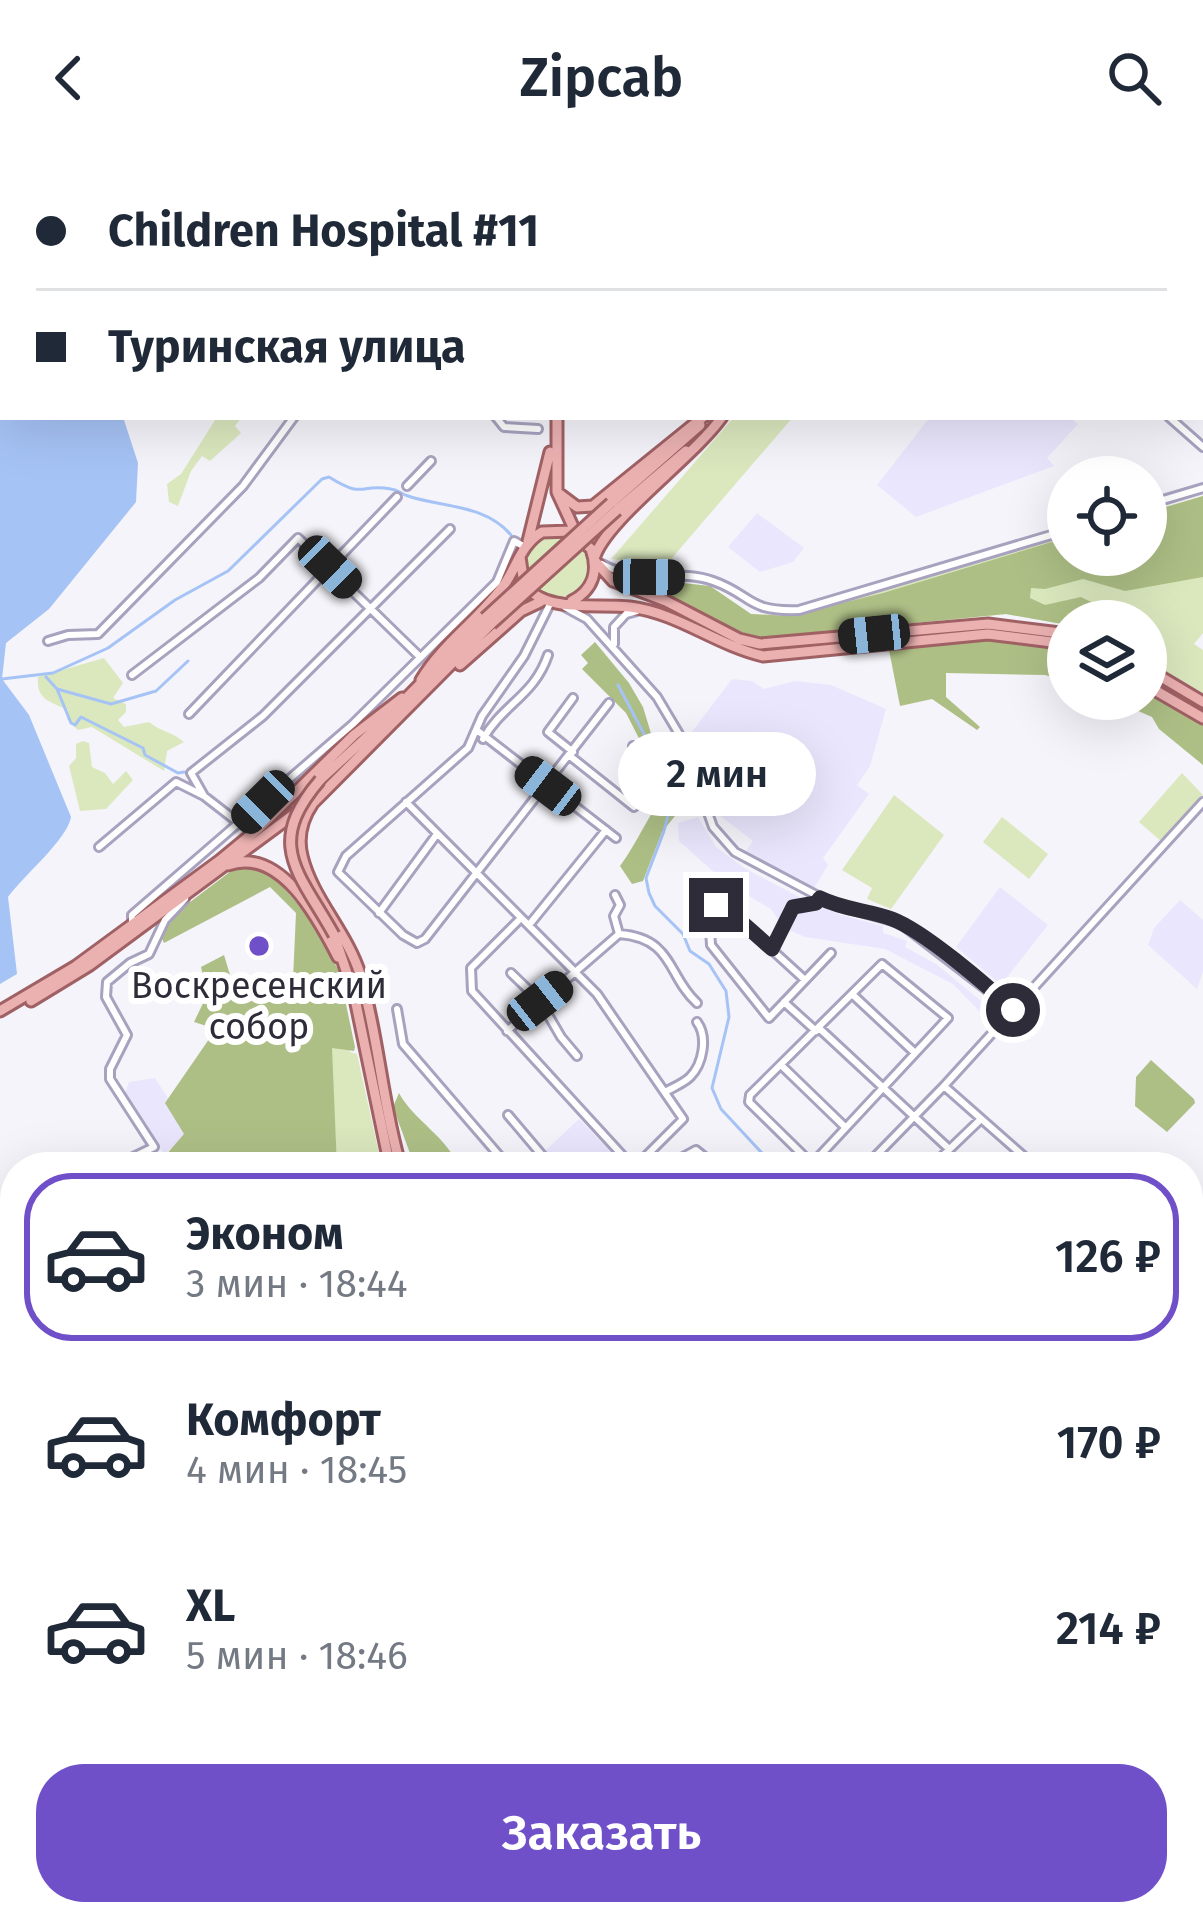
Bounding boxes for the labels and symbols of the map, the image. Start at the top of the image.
car [292,529,368,605]
car [613,558,685,596]
car [836,612,912,656]
callout: 2 мин [617,731,815,815]
car [508,750,588,822]
car [225,764,301,840]
route end [689,878,743,932]
marker: Воскресенский собор [246,933,272,959]
place label: Воскресенский собор [131,964,387,1049]
car [501,965,579,1037]
route start [986,983,1040,1037]

